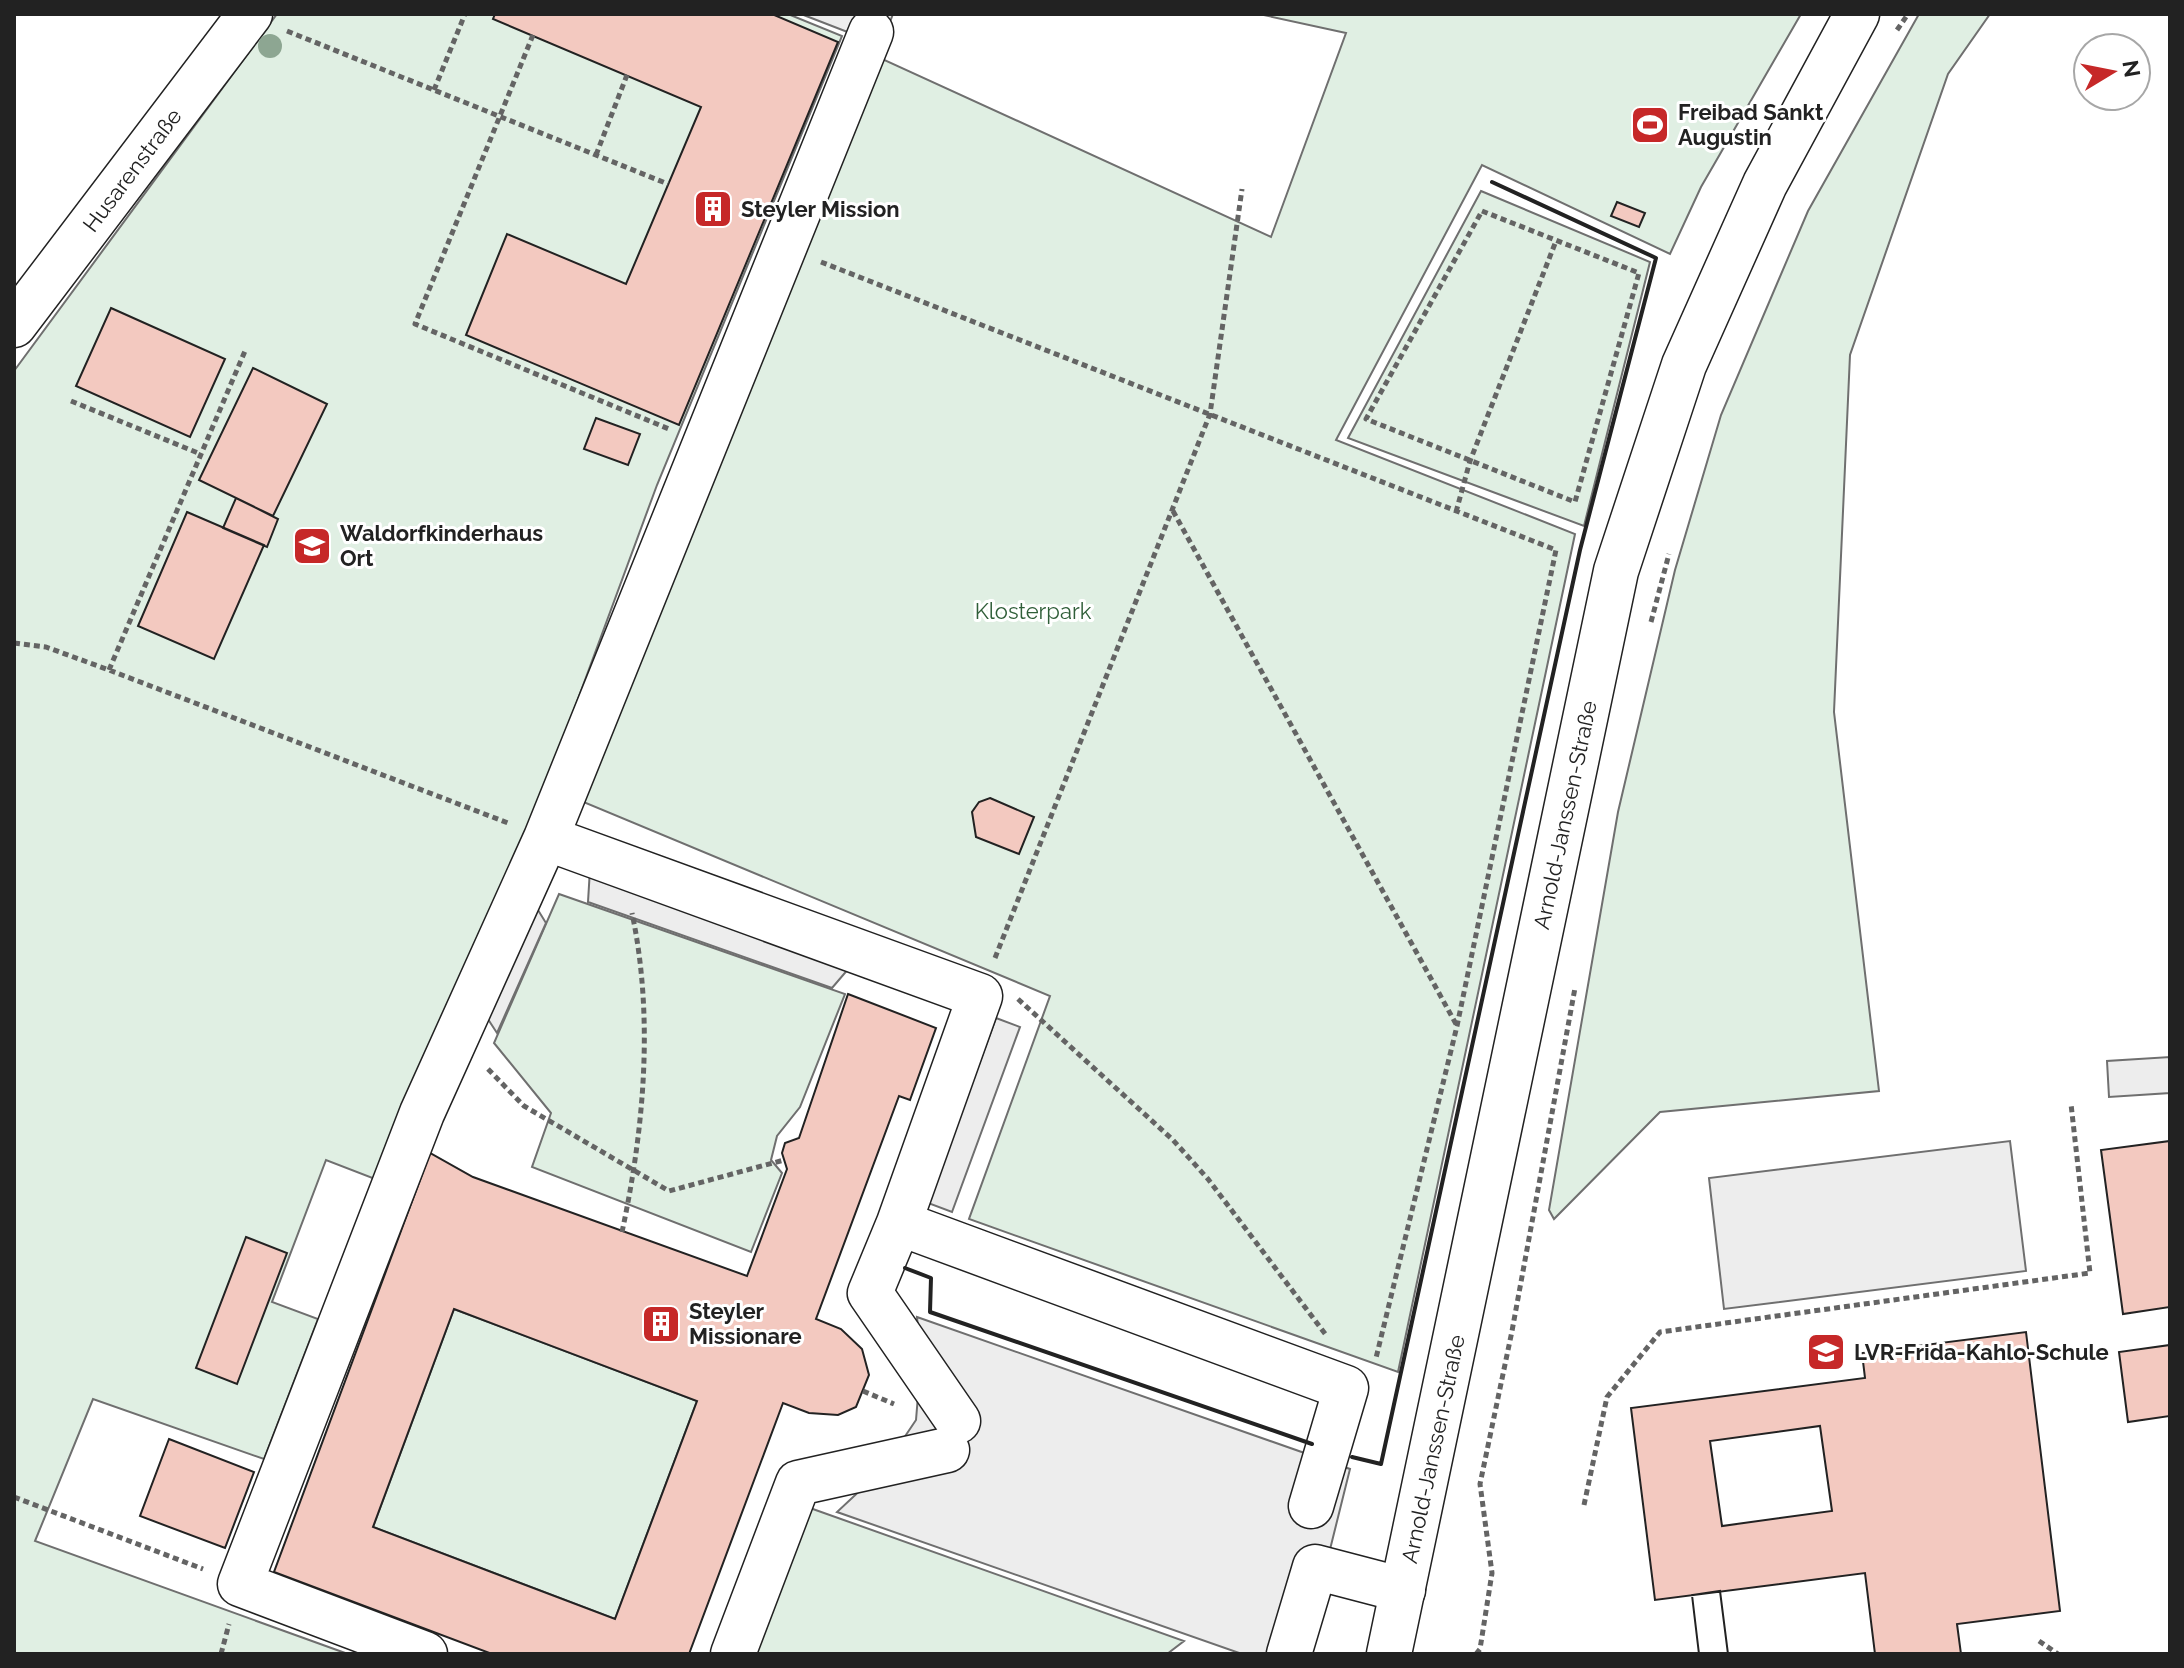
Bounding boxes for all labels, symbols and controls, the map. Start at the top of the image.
north arrow [2072,32,2152,112]
text: N [2117,58,2146,79]
place label: Freibad Sankt Augustin [1678,99,1824,150]
street label: Husarenstraße [77,103,187,237]
sports icon: Freibad Sankt Augustin [1629,104,1671,146]
building icon: Steyler Mission [692,188,734,230]
place label: Steyler Mission [741,196,900,222]
place label: Waldorfkinderhaus Ort [340,520,543,571]
school or university icon: Waldorfkinderhaus Ort [291,525,333,567]
park label: Klosterpark [975,598,1092,624]
street label: Arnold-Janssen-Straße [1528,698,1602,932]
place label: Steyler Missionare [689,1298,802,1349]
building icon: Steyler Missionare [640,1303,682,1345]
school or university icon: LVR-Frida-Kahlo-Schule [1805,1331,1847,1373]
street label: Arnold-Janssen-Straße [1396,1332,1470,1566]
place label: LVR-Frida-Kahlo-Schule [1854,1339,2109,1365]

